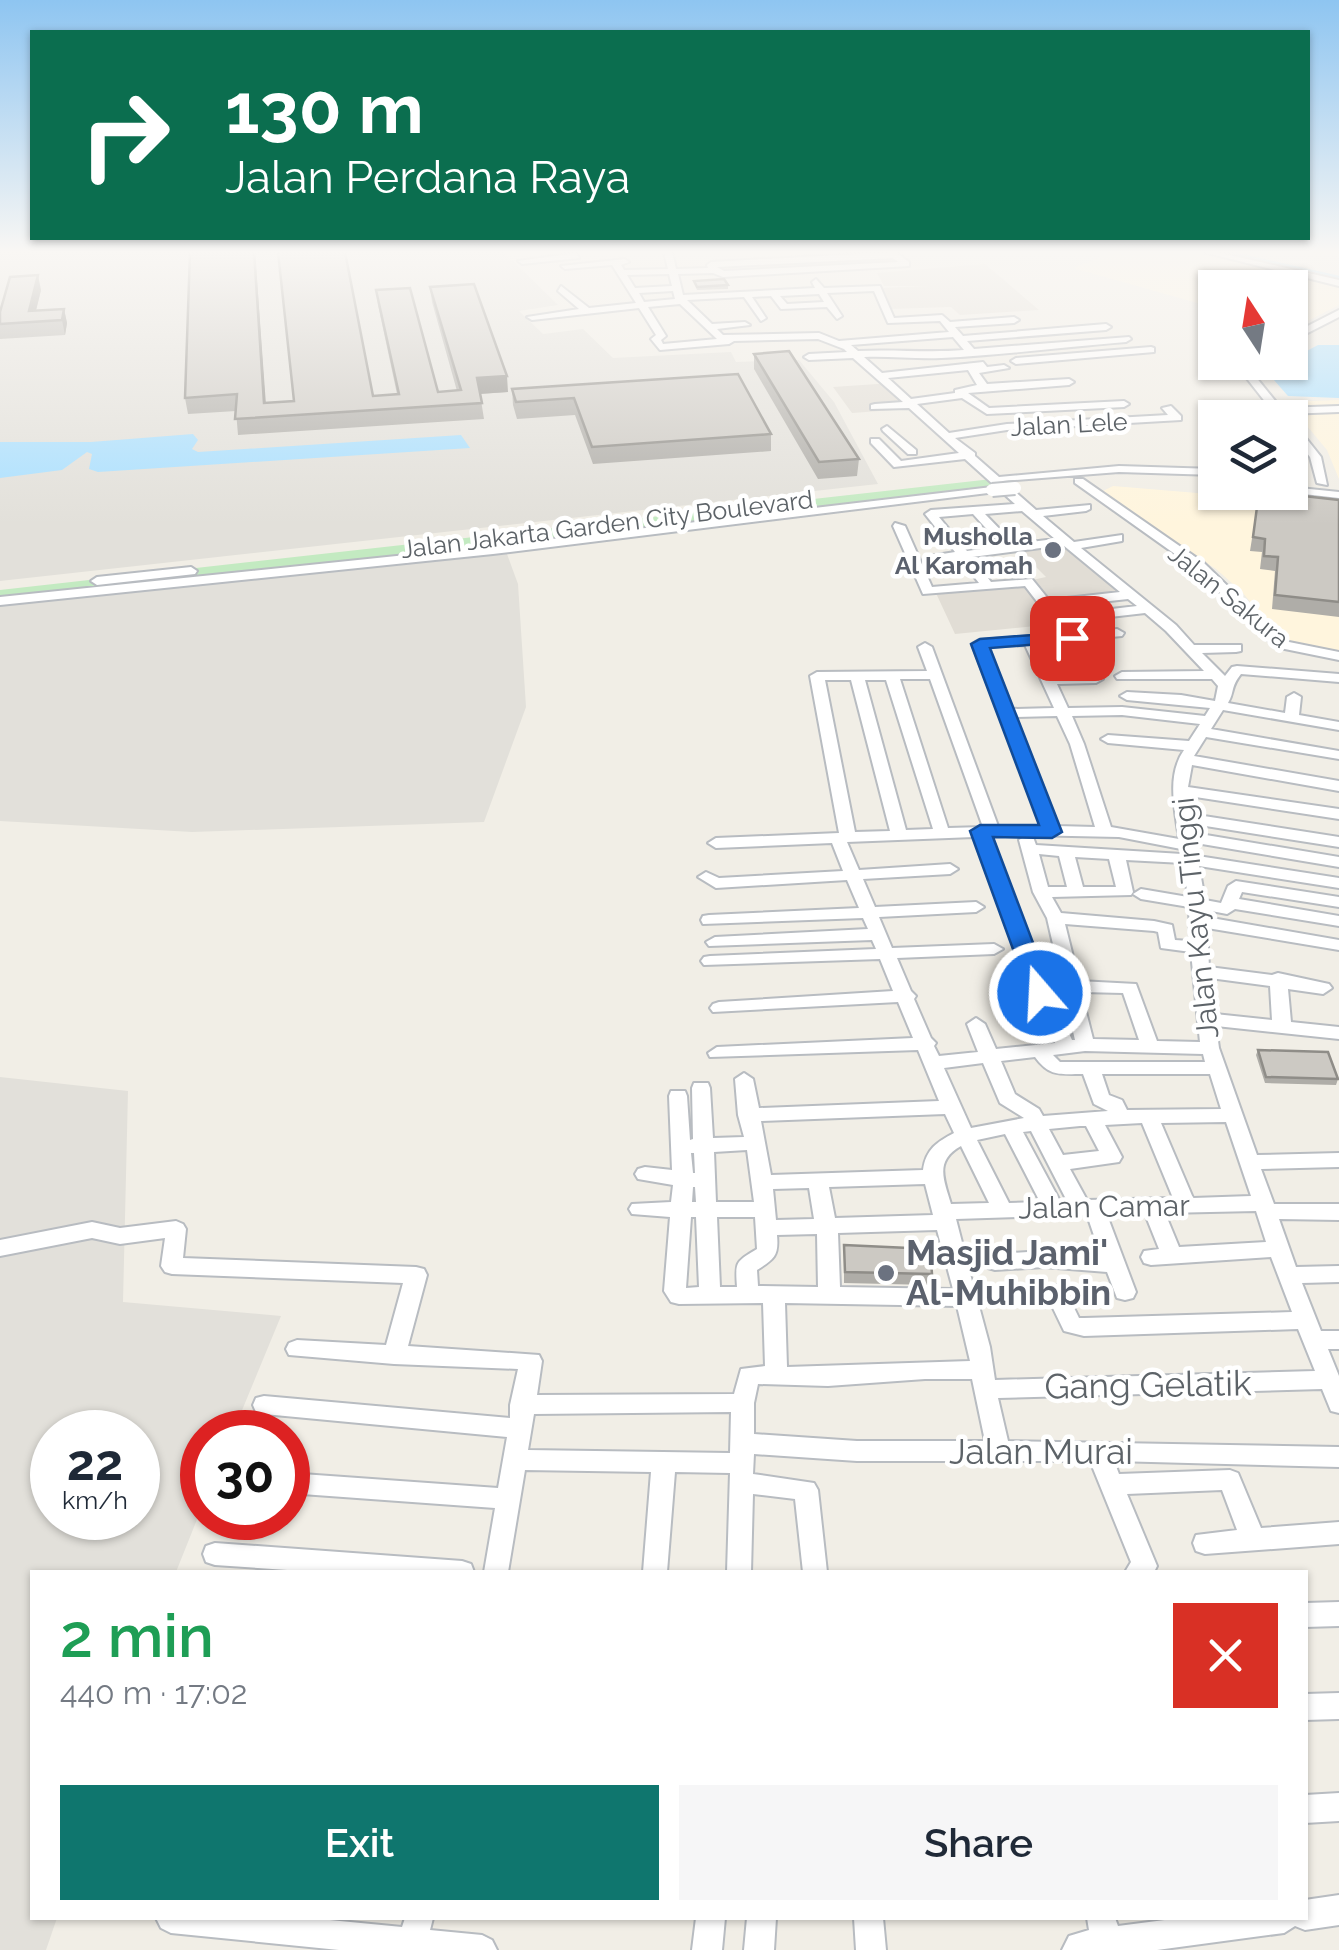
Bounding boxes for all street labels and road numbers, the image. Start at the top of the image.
street label: Jalan Lele [1010,406,1128,442]
street label: Jalan Jakarta Garden City Boulevard [399,484,815,564]
street label: Jalan Sakura [1163,538,1295,654]
street label: Jalan Kayu Tinggi [1165,796,1226,1040]
street label: Jalan Camar [1018,1187,1191,1225]
street label: Gang Gelatik [1044,1362,1252,1407]
street label: Jalan Murai [949,1431,1133,1472]

